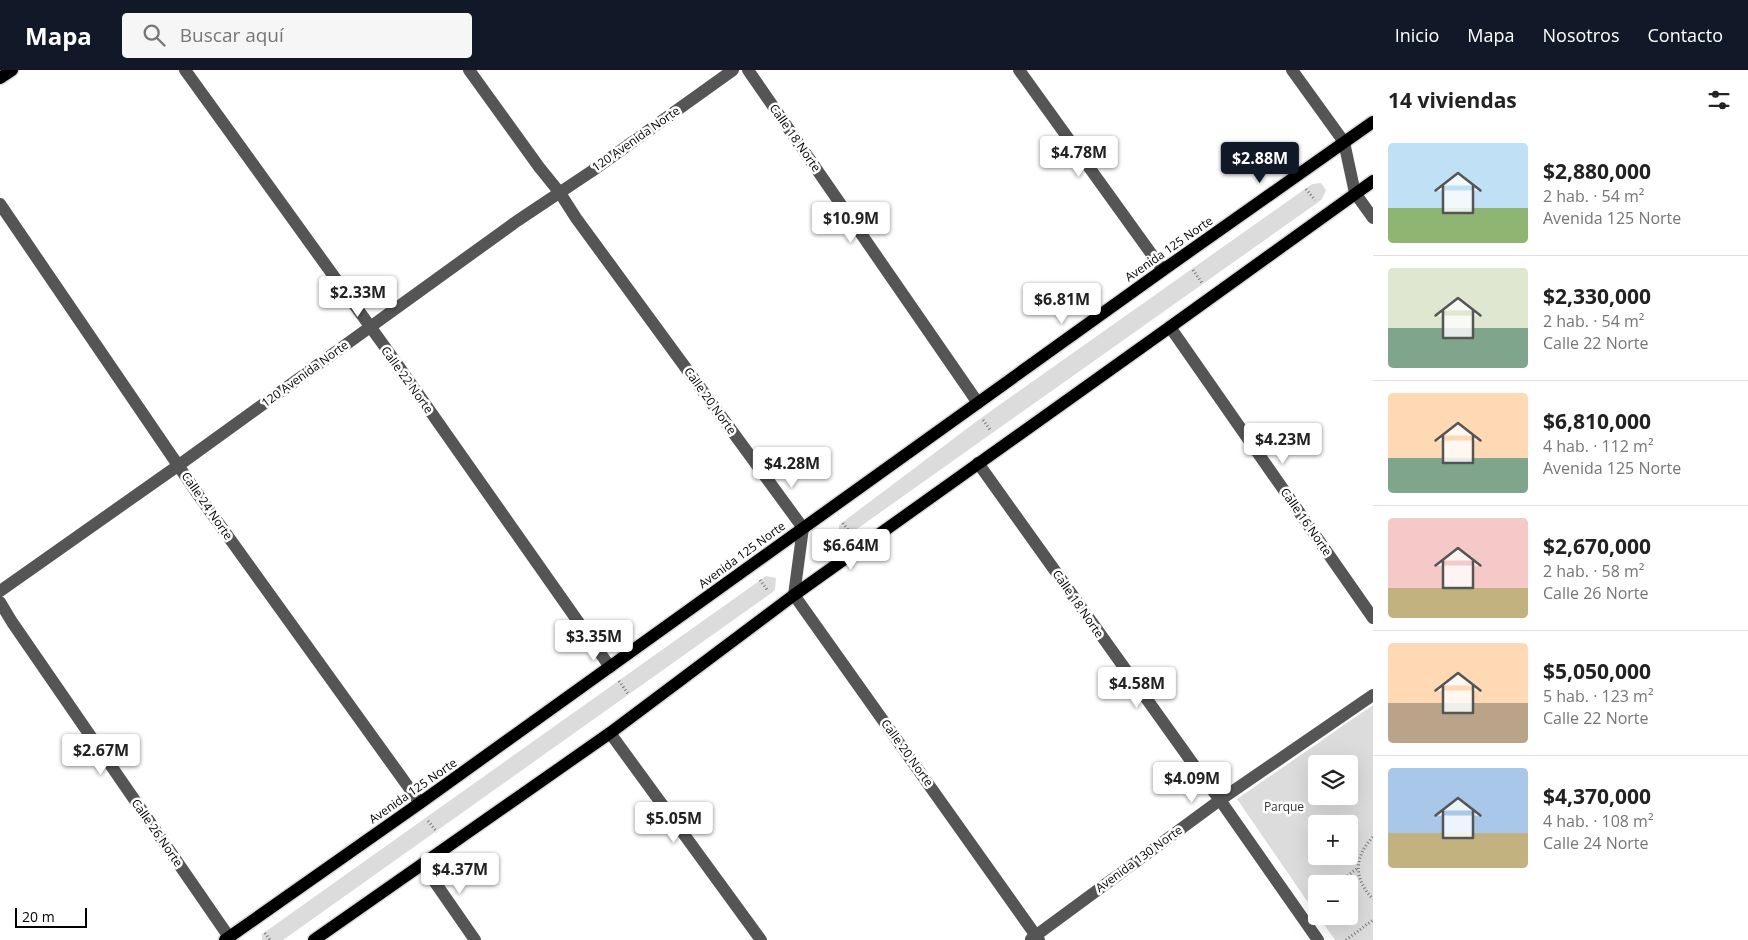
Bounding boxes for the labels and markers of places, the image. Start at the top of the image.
pin: $4.78M [1038,136,1120,178]
pin: $2.88M [1219,142,1301,184]
pin: $10.9M [810,202,892,244]
pin: $2.33M [317,276,399,318]
pin: $6.81M [1021,282,1103,325]
pin: $4.23M [1242,422,1324,465]
pin: $4.28M [751,446,833,489]
pin: $6.64M [810,528,892,571]
pin: $3.35M [553,620,635,662]
pin: $4.58M [1096,666,1178,709]
pin: $2.67M [60,734,142,776]
pin: $4.09M [1151,762,1233,804]
pin: $5.05M [633,802,715,844]
pin: $4.37M [419,852,501,895]

